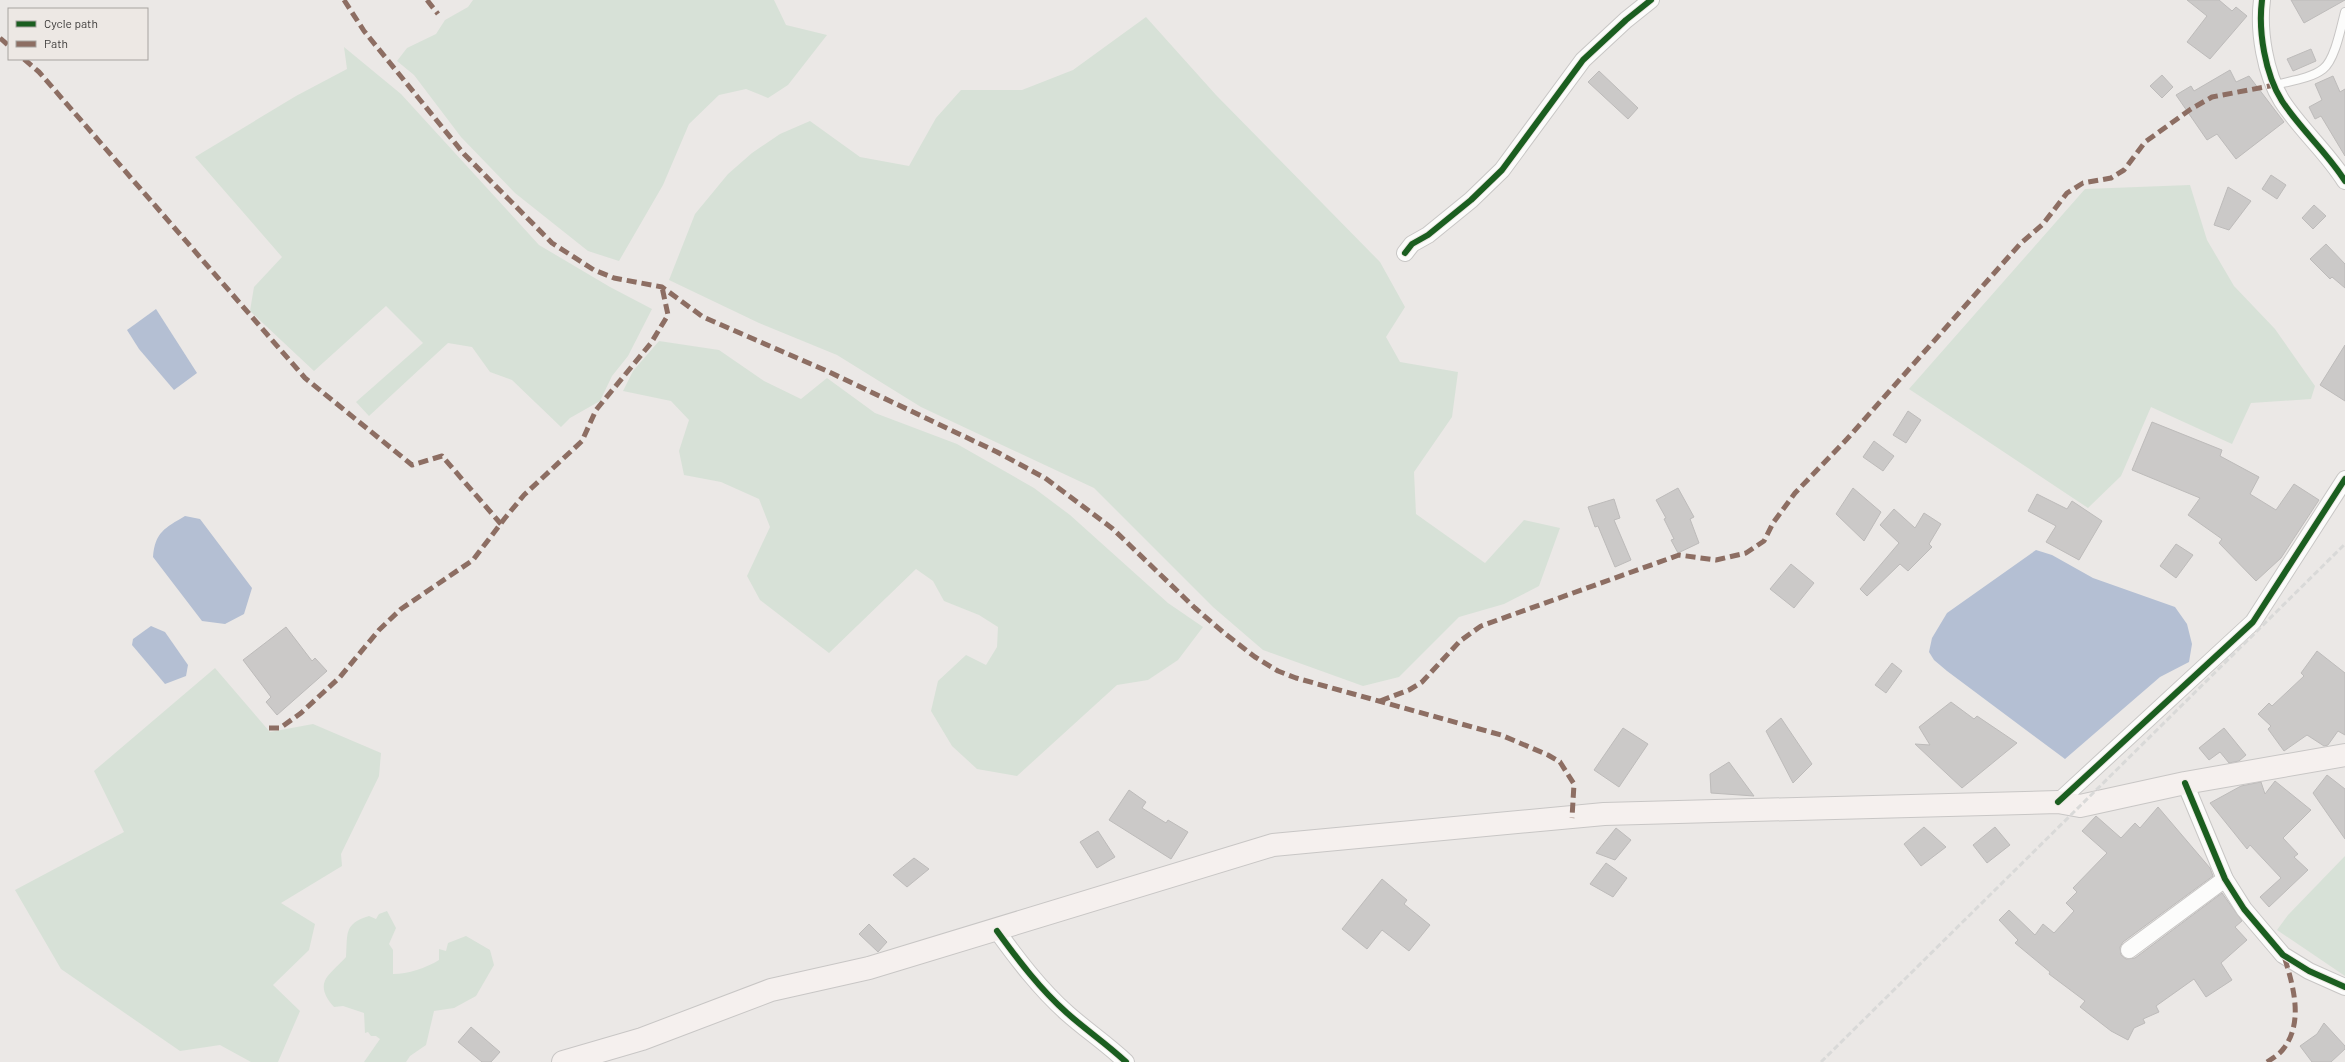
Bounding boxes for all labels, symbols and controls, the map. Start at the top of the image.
legend [8,8,148,60]
text: Cycle path [44,16,98,30]
text: Path [44,36,68,50]

